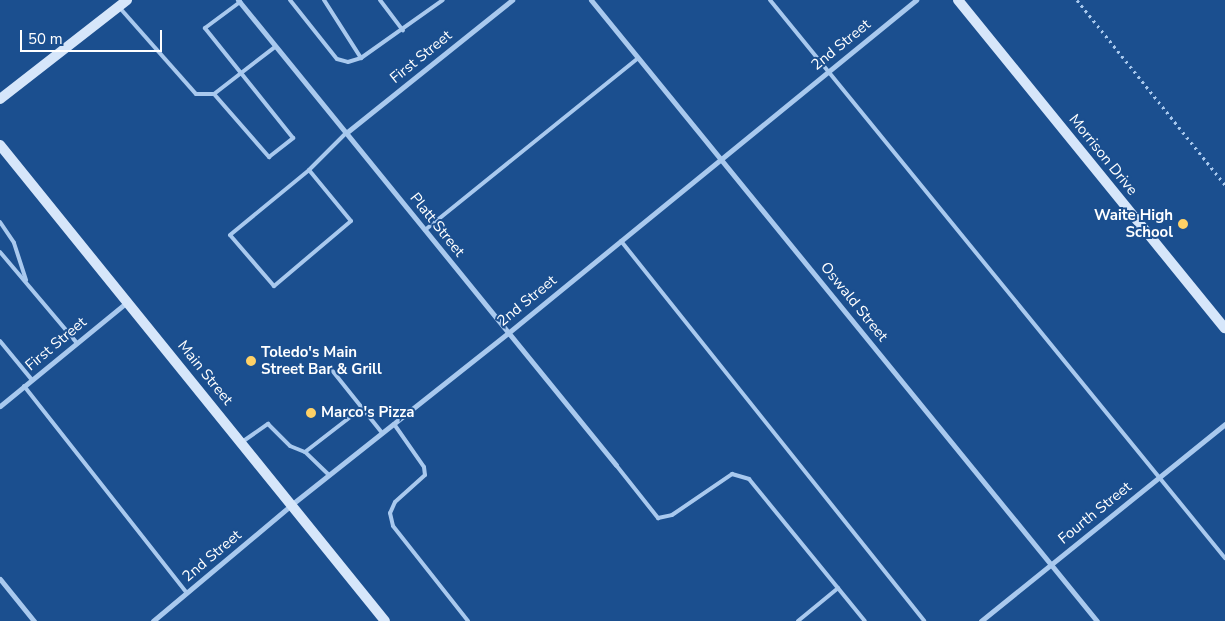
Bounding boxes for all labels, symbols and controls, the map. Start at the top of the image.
street label: 2nd Street [808,16,874,74]
scale bar [22,20,165,52]
street label: First Street [387,27,455,87]
text: 50 m [28,29,63,49]
street label: Morrison Drive [1065,111,1141,199]
street label: Platt Street [406,189,468,261]
place label: Waite High School [1094,206,1173,241]
marker: Waite High School [1177,218,1189,230]
street label: Oswald Street [817,259,891,345]
street label: 2nd Street [494,272,560,330]
street label: First Street [22,313,90,375]
street label: Main Street [174,337,236,409]
place label: Toledo's Main Street Bar & Grill [261,343,382,378]
marker: Toledo's Main Street Bar & Grill [245,355,257,367]
place label: Marco's Pizza [321,404,415,422]
marker: Marco's Pizza [305,407,317,419]
street label: Fourth Street [1055,478,1135,548]
street label: 2nd Street [179,526,245,586]

